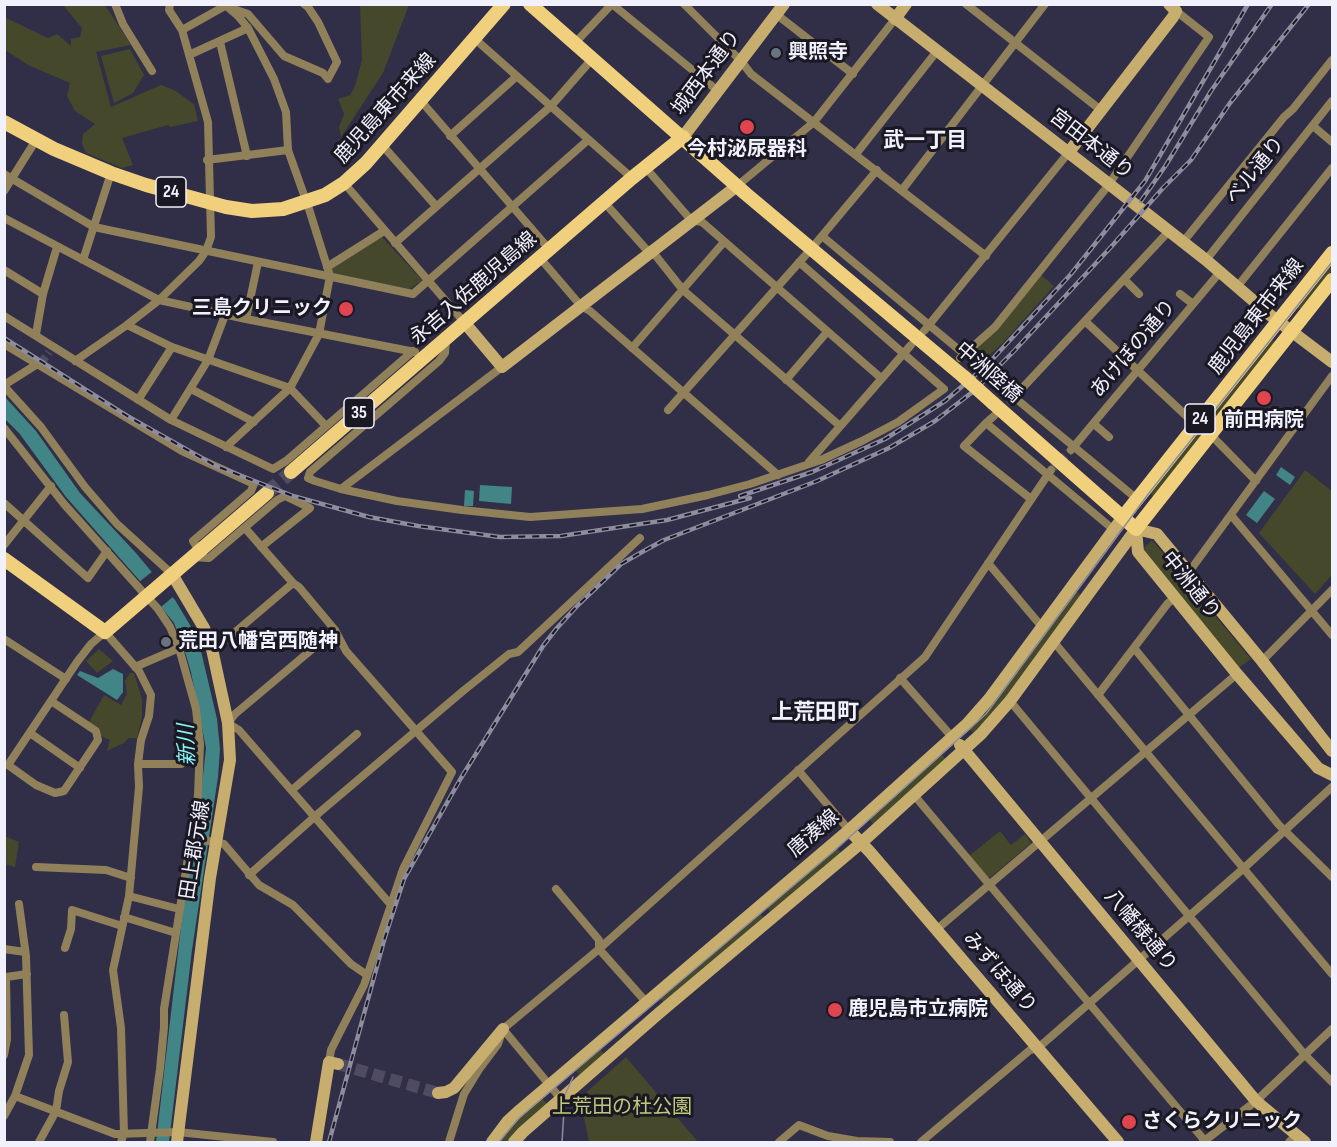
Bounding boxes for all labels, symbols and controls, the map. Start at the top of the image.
street label: 城西本通り [667,26,747,120]
place label: 興照寺 [788,41,848,65]
marker: 興照寺 [769,46,783,60]
street label: 鹿児島東市来線 [330,49,442,169]
street label: 宮田本通り [1044,105,1138,185]
marker: 今村泌尿器科 [738,118,756,136]
district label: 武一丁目 [883,129,967,155]
street label: ベル通り [1222,132,1290,210]
place label: 今村泌尿器科 [687,138,807,162]
road number: 24 [156,177,186,207]
street label: 永吉入佐鹿児島線 [406,227,542,351]
street label: 鹿児島東市来線 [1204,254,1310,380]
street label: あけぼの通り [1086,295,1182,403]
place label: 三島クリニック [192,297,332,321]
marker: 三島クリニック [337,300,355,318]
street label: 中洲陸橋 [950,338,1026,408]
marker: 前田病院 [1255,389,1273,407]
road number: 35 [344,398,374,428]
road number: 24 [1185,404,1215,434]
place label: 前田病院 [1224,409,1304,433]
street label: 中洲通り [1156,547,1224,625]
place label: 荒田八幡宮西随神 [178,630,338,654]
marker: 荒田八幡宮西随神 [159,635,173,649]
district label: 上荒田町 [771,700,859,726]
water label: 新川 [175,724,201,766]
street label: 田上郡元線 [176,799,216,901]
street label: 唐湊線 [783,805,845,863]
street label: 八幡様通り [1099,885,1181,977]
street label: みずほ通り [957,927,1041,1019]
place label: 鹿児島市立病院 [848,998,988,1022]
marker: 鹿児島市立病院 [826,1001,844,1019]
park label: 上荒田の杜公園 [552,1096,692,1120]
place label: さくらクリニック [1142,1110,1302,1134]
marker: さくらクリニック [1120,1113,1138,1131]

